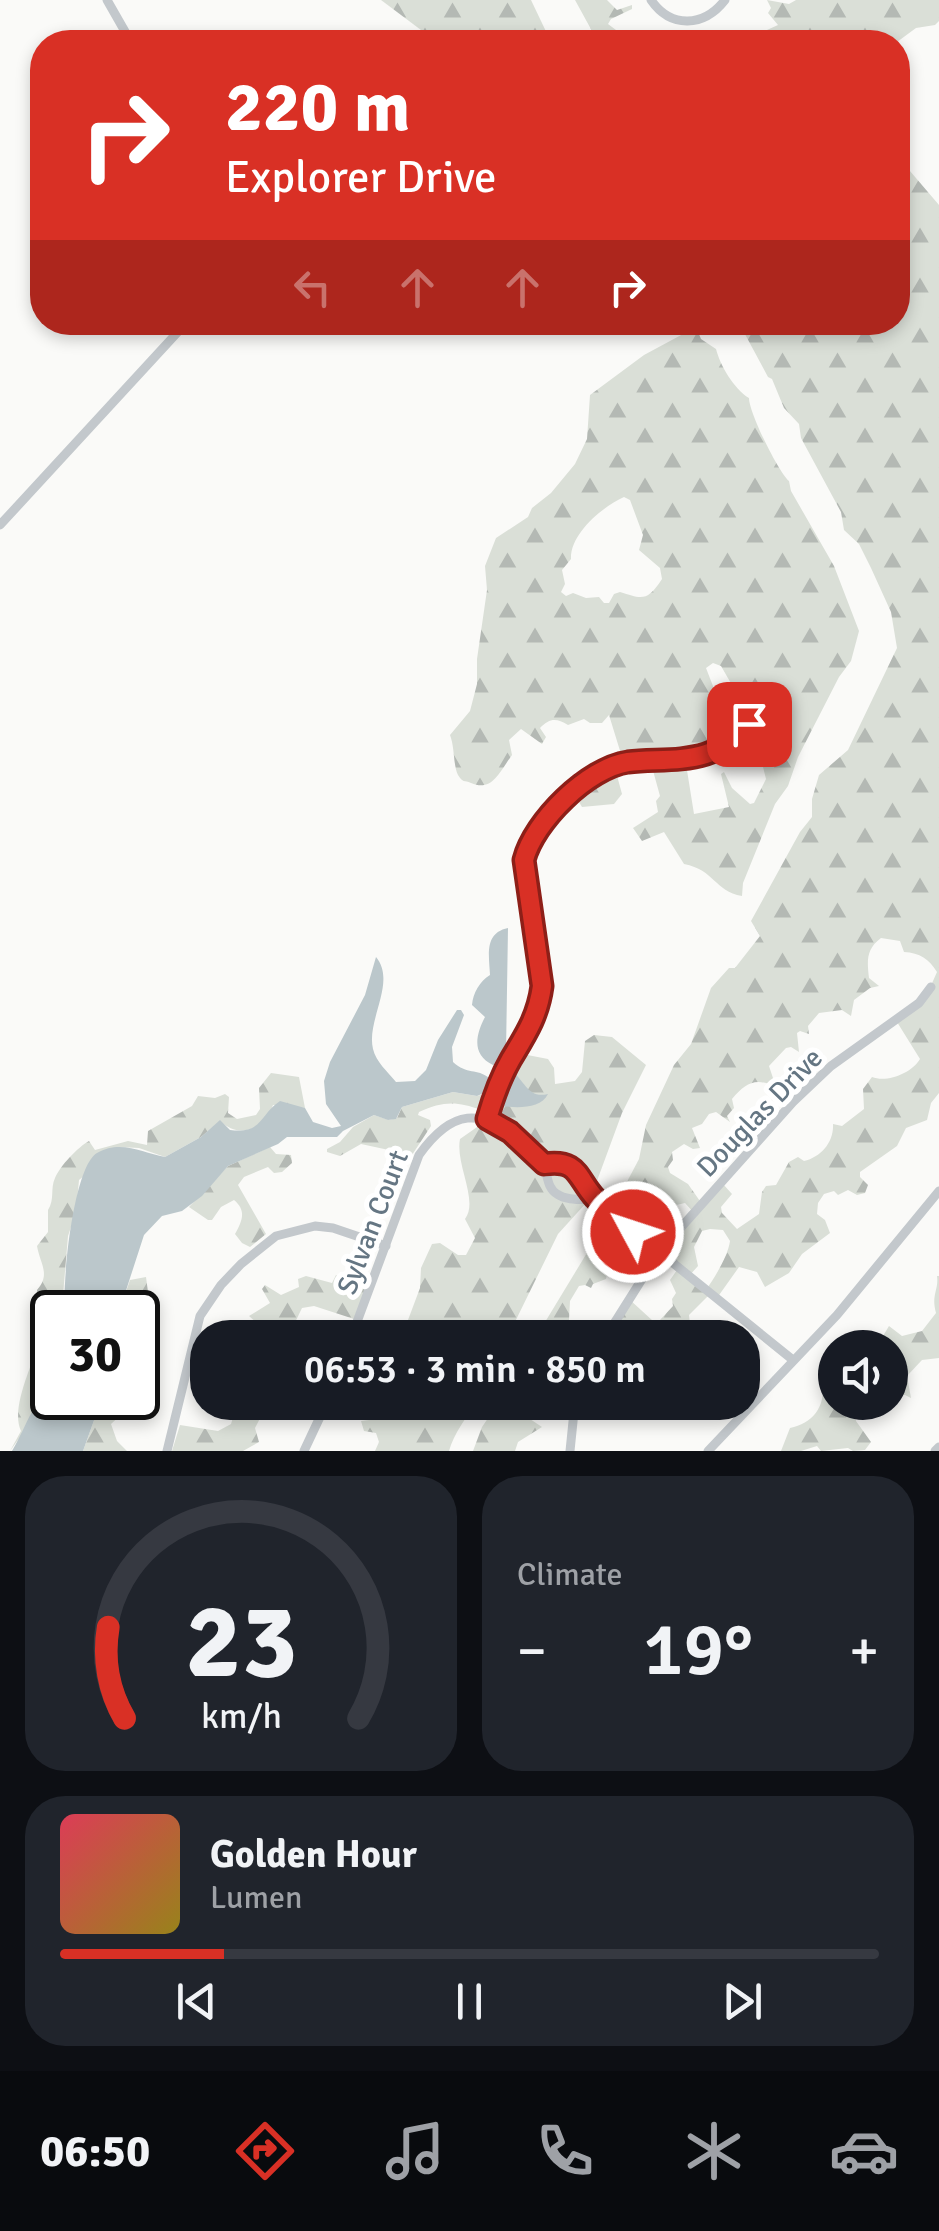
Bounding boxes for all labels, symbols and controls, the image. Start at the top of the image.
text: 220 m [225,64,410,150]
icon: right [60,70,190,200]
text: Explorer Drive [225,150,497,205]
icon: left [285,260,340,315]
icon: ahead [390,260,445,315]
icon: ahead [495,260,550,315]
icon: right [600,260,655,315]
pin [707,682,792,767]
icon: arrive [722,697,777,752]
street label: Douglas Drive [690,1041,830,1184]
street label: Sylvan Court [330,1145,416,1299]
position arrow [581,1180,685,1284]
speed limit sign: 30 [30,1290,160,1420]
map controls [818,1330,908,1420]
button: sound [818,1330,908,1420]
text: 06:53 · 3 min · 850 m [304,1346,646,1393]
text: Climate [517,1555,623,1594]
text: 23 [185,1578,297,1706]
text: 19° [643,1603,753,1696]
text: − [517,1617,547,1685]
text: + [849,1617,879,1685]
text: km/h [201,1694,281,1738]
text: Golden Hour [210,1831,417,1878]
text: Lumen [210,1878,302,1917]
icon: previous [169,1974,224,2029]
icon: pause [442,1974,497,2029]
icon: next [715,1974,770,2029]
icon: directions [230,2116,300,2186]
icon: music [380,2116,450,2186]
icon: phone [530,2116,600,2186]
icon: climate [679,2116,749,2186]
icon: car [829,2116,899,2186]
text: 06:50 [40,2124,150,2179]

